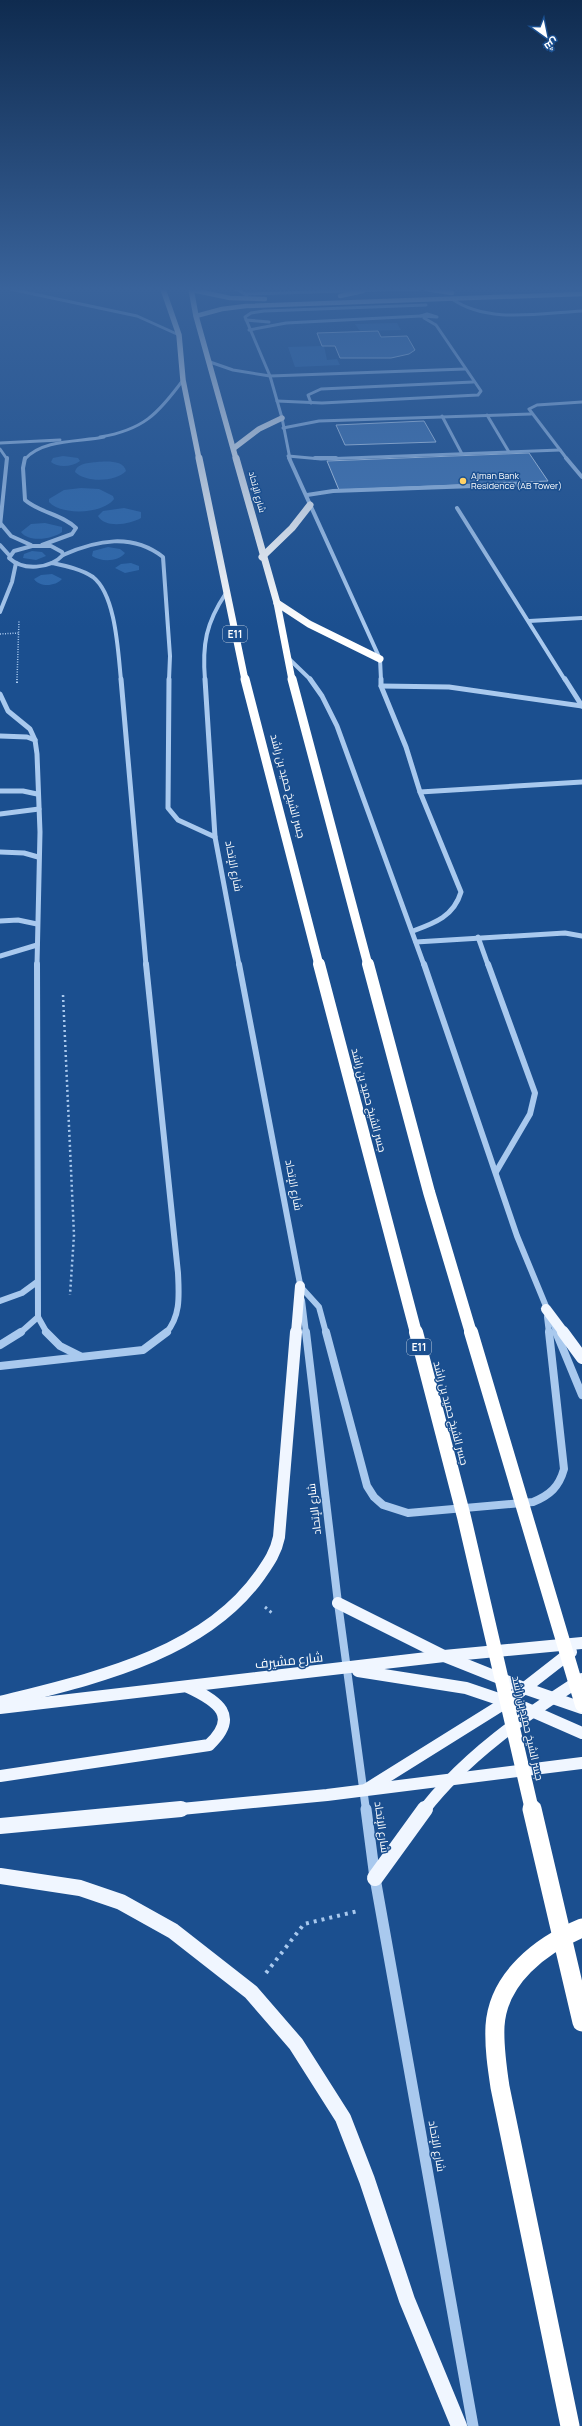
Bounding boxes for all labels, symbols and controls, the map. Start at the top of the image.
north arrow [526,16,566,56]
text: ش [542,35,562,55]
place label: Ajman Bank Residence (AB Tower) [471,469,562,492]
street label: شارع الإتحاد [246,470,269,514]
marker: Ajman Bank Residence (AB Tower) [458,476,468,486]
road number: E11 [223,626,247,642]
street label: جسر الشيخ حميد بن راشد [266,732,310,840]
street label: شارع الإتحاد [221,839,247,893]
street label: جسر الشيخ حميد بن راشد [347,1046,391,1154]
street label: شارع الإتحاد [281,1158,307,1212]
road number: E11 [407,1339,431,1355]
street label: جسر الشيخ حميد بن راشد [429,1359,473,1467]
street label: شارع الإتحاد [303,1482,325,1536]
street label: شارع مشيرف [254,1647,324,1673]
street label: جسر الشيخ حميد بن راشد [508,1674,548,1782]
street label: شارع الإتحاد [370,1800,394,1854]
street label: شارع الإتحاد [425,2119,449,2173]

